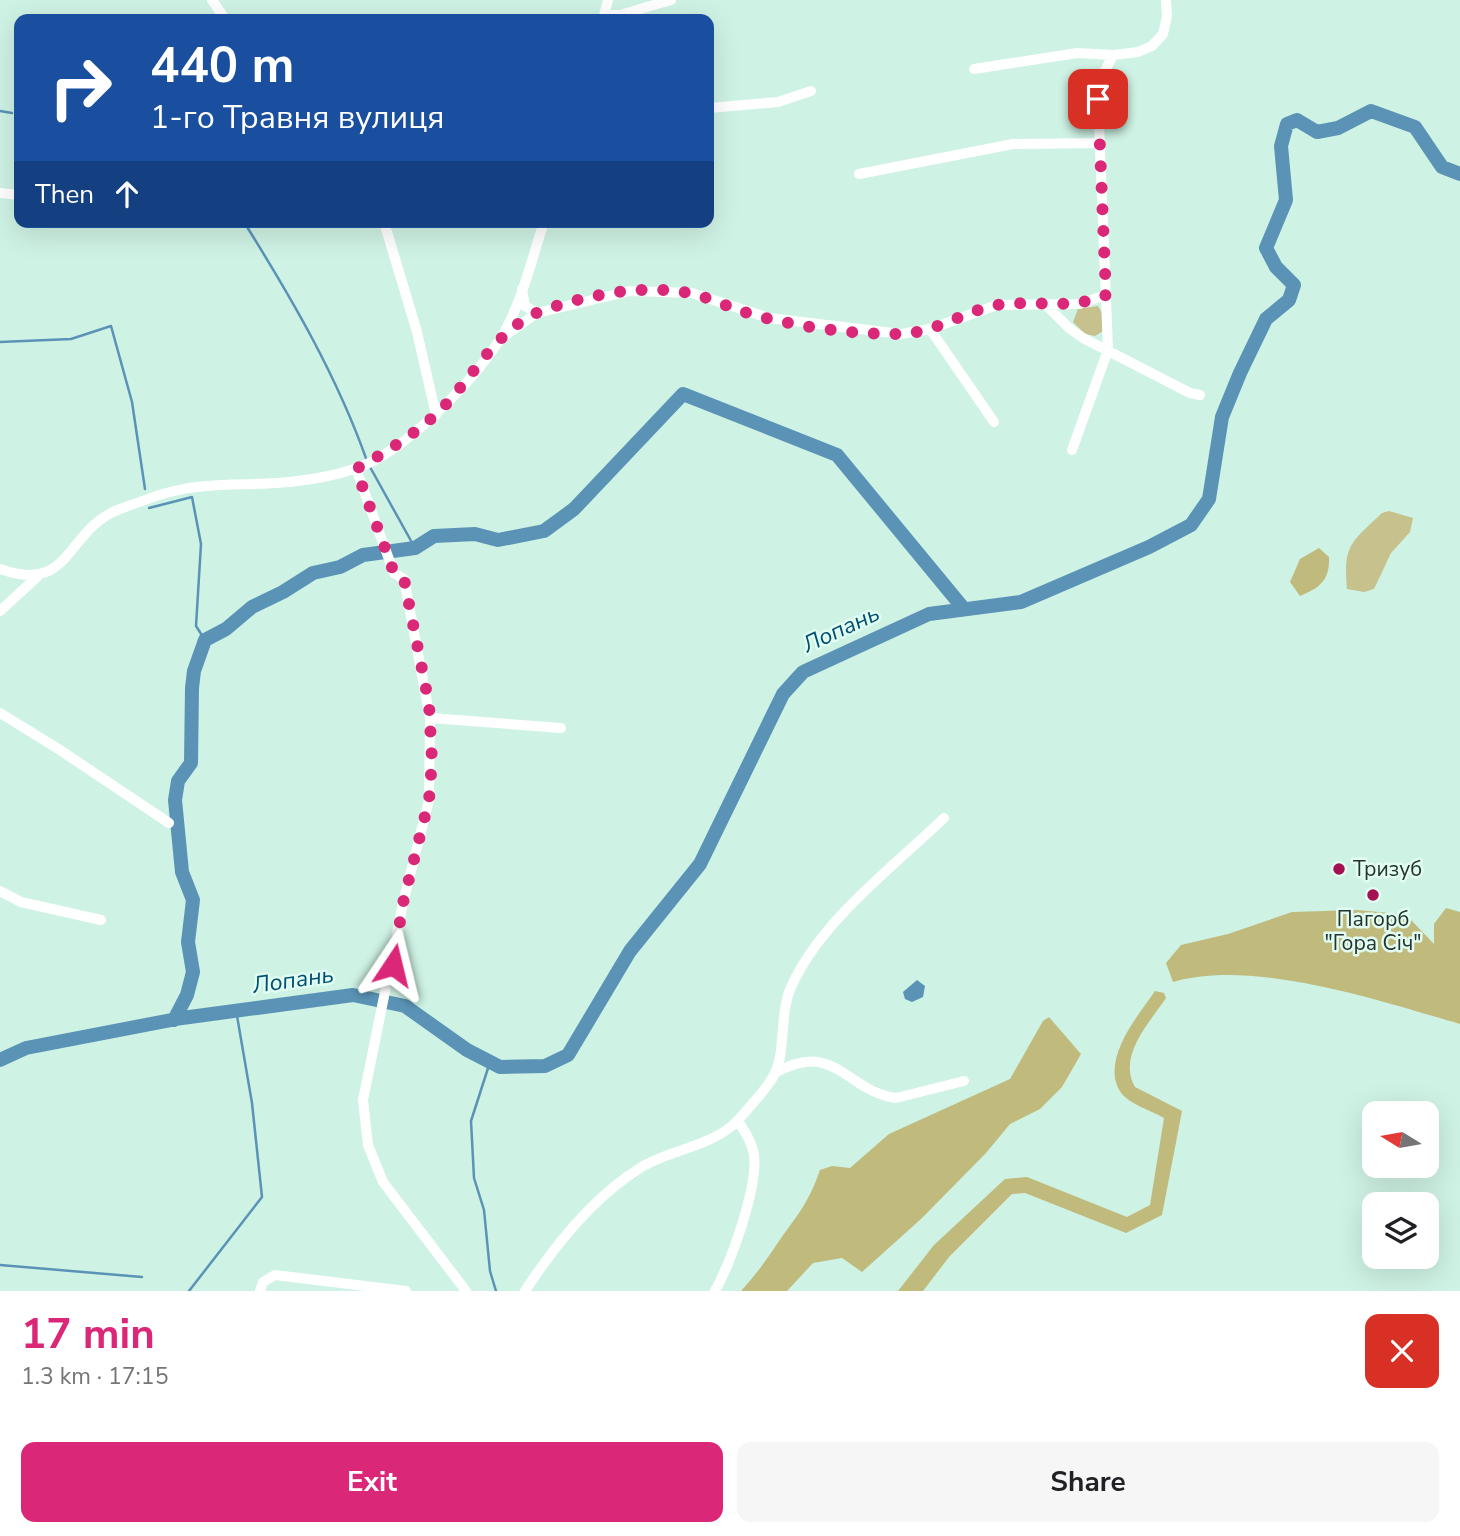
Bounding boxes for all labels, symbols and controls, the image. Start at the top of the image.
text: 440 m [150,32,294,99]
icon: right [35,42,126,133]
pin [1068,69,1128,129]
icon: arrive [1079,80,1117,118]
text: 1-го Травня вулиця [150,96,445,139]
icon: ahead [108,175,146,213]
text: Then [35,177,94,212]
water label: Лопань [796,598,885,661]
place label: Тризуб [1353,855,1422,883]
marker: Тризуб [1331,861,1347,877]
marker: Пагорб "Гора Січ" [1365,887,1381,903]
place label: Пагорб "Гора Січ" [1324,905,1422,957]
position arrow [356,928,430,1002]
water label: Лопань [249,959,336,1001]
north arrow [1362,1101,1438,1178]
map controls [1362,1101,1439,1269]
button: layers [1362,1192,1439,1269]
text: 17 min [21,1306,155,1363]
button: close [1365,1314,1439,1388]
text: 1.3 km · 17:15 [21,1361,168,1392]
button: Exit [21,1442,723,1522]
button: Share [737,1442,1439,1522]

